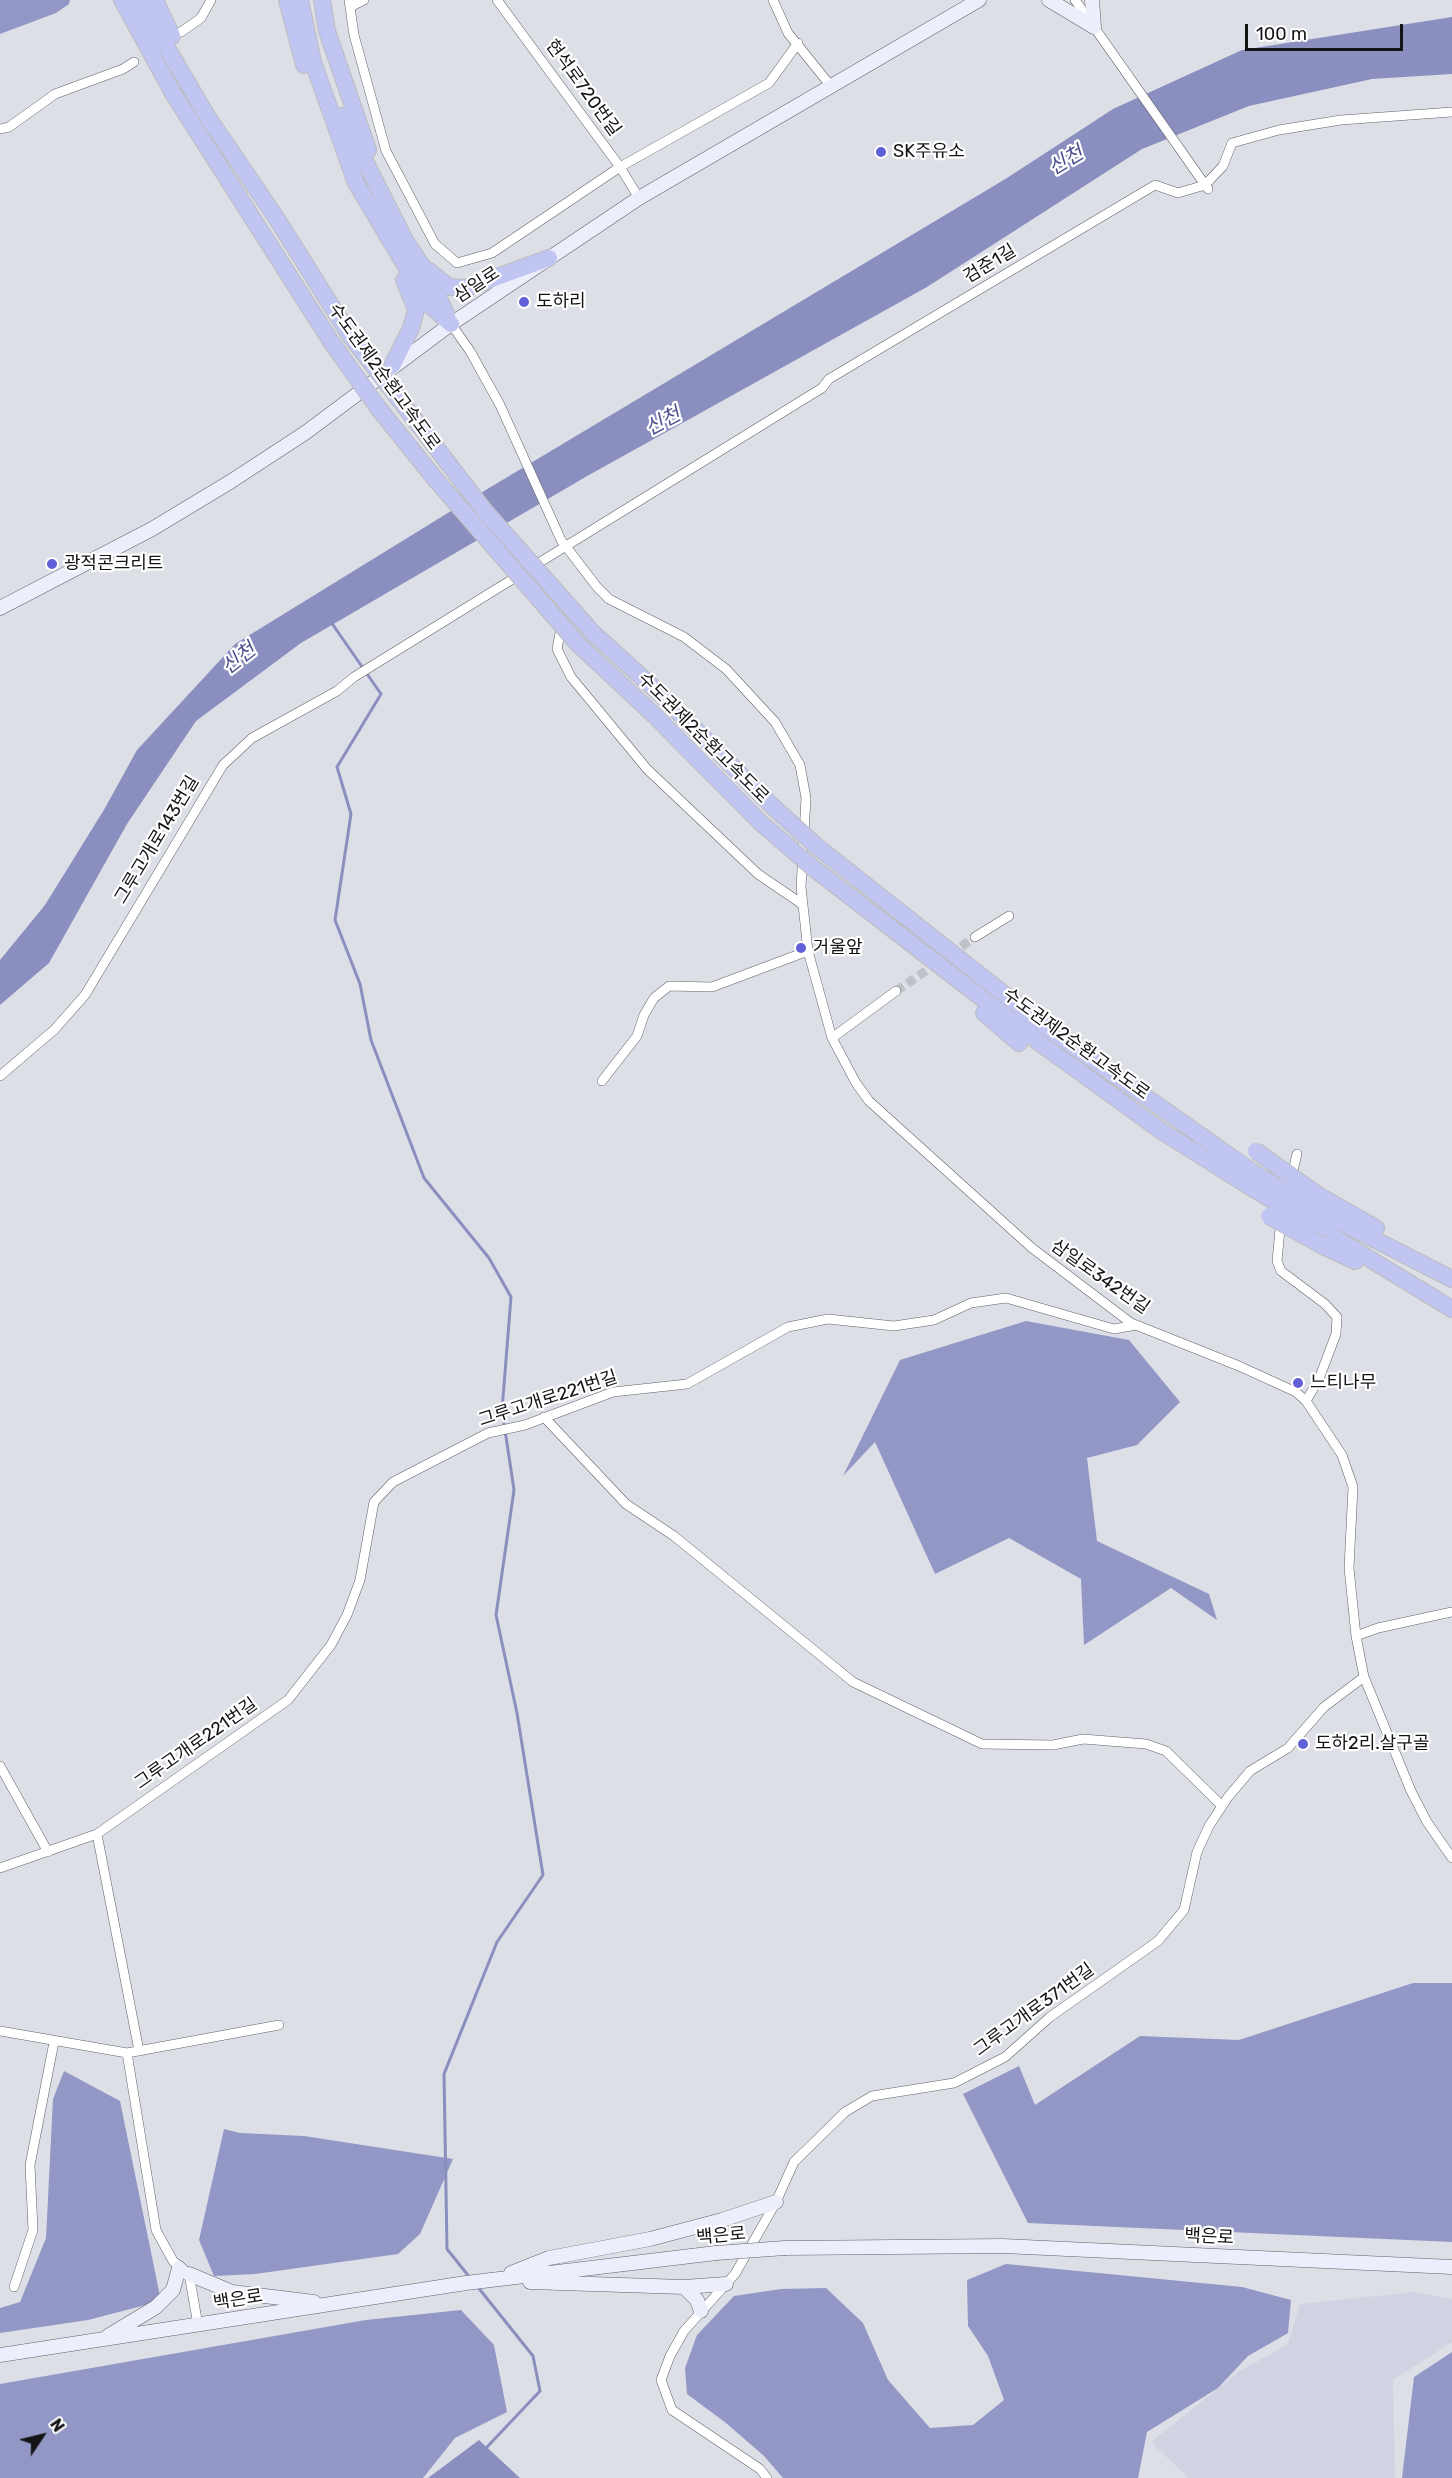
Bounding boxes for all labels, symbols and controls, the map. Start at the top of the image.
scale bar [1248,12,1406,50]
text: 100 m [1256,23,1307,45]
street label: 현석로720번길 [541,36,625,140]
place label: SK주유소 [893,141,965,163]
water label: 신천 [1044,141,1088,181]
marker: SK주유소 [874,145,888,159]
street label: 검준1길 [960,240,1020,288]
street label: 삼일로 [450,262,504,308]
place label: 도하리 [536,291,586,313]
marker: 도하리 [517,295,531,309]
street label: 수도권제2순환고속도로 [323,299,445,455]
water label: 신천 [641,403,685,441]
place label: 광적콘크리트 [64,553,163,575]
marker: 광적콘크리트 [45,557,59,571]
water label: 신천 [217,638,261,680]
street label: 수도권제2순환고속도로 [633,668,773,808]
street label: 그루고개로143번길 [110,772,204,908]
place label: 거울앞 [813,937,863,959]
marker: 거울앞 [794,941,808,955]
street label: 수도권제2순환고속도로 [998,983,1154,1105]
street label: 삼일로342번길 [1047,1235,1153,1319]
street label: 그루고개로221번길 [476,1366,620,1432]
place label: 느티나무 [1310,1372,1376,1394]
marker: 느티나무 [1291,1376,1305,1390]
street label: 그루고개로221번길 [131,1694,261,1794]
place label: 도하2리.살구골 [1315,1733,1429,1755]
marker: 도하2리.살구골 [1296,1737,1310,1751]
street label: 그루고개로371번길 [970,1959,1098,2061]
street label: 백은로 [695,2223,747,2249]
street label: 백은로 [1184,2225,1234,2249]
street label: 백은로 [212,2285,264,2315]
north arrow [12,2406,72,2466]
text: N [46,2415,68,2436]

